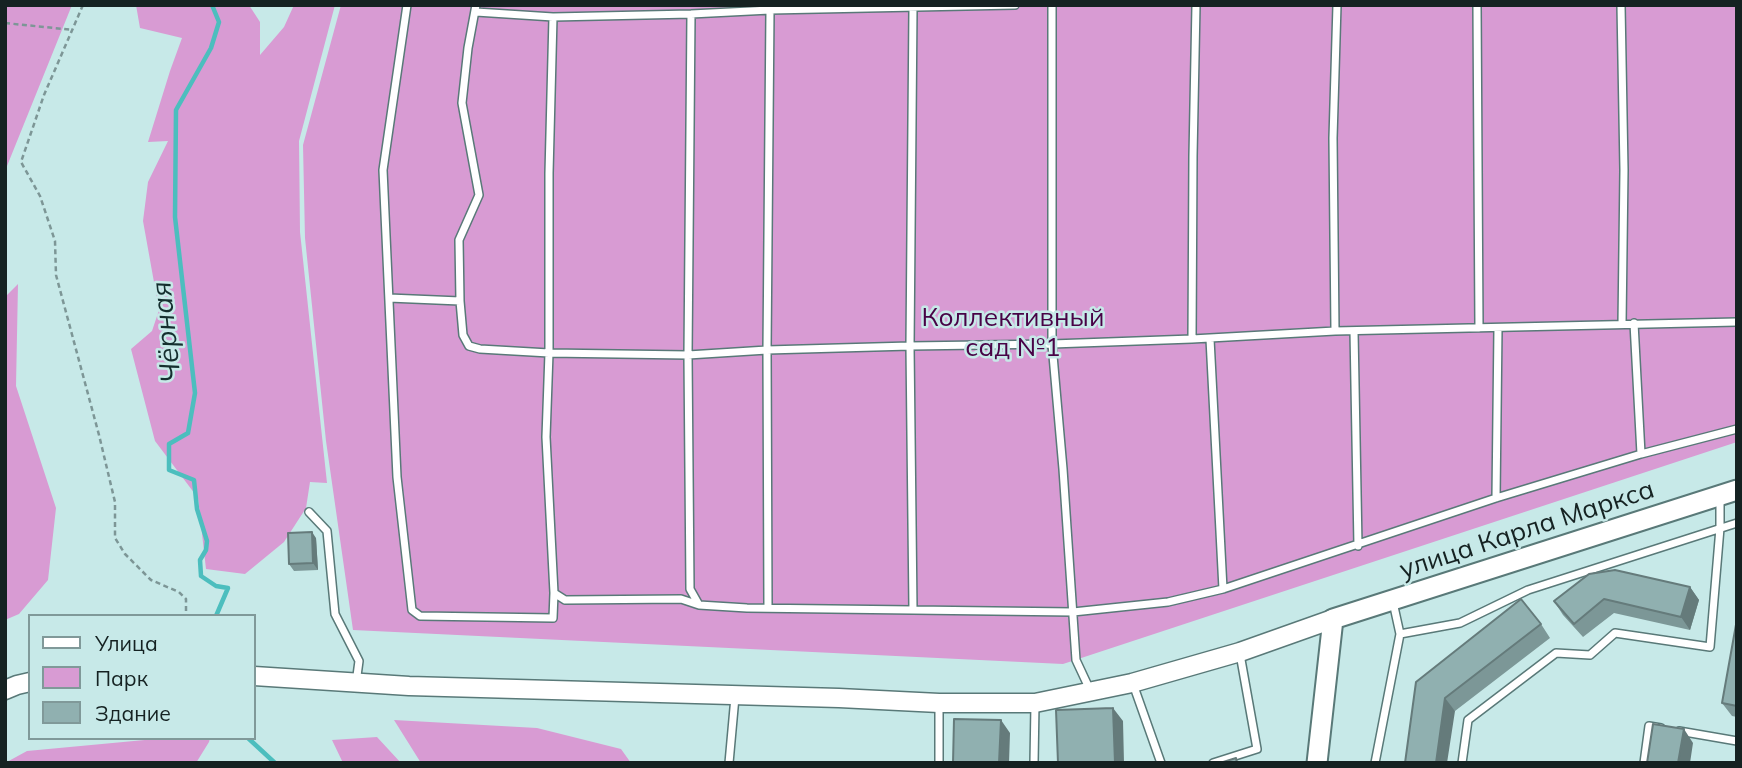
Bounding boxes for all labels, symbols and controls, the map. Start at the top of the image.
water label: Чёрная [145,280,189,384]
park label: Коллективный сад №1 [922,302,1104,364]
street label: улица Карла Маркса [1396,474,1658,586]
legend [28,614,256,740]
text: Улица [95,630,158,656]
text: Парк [95,665,148,691]
text: Здание [95,700,171,726]

